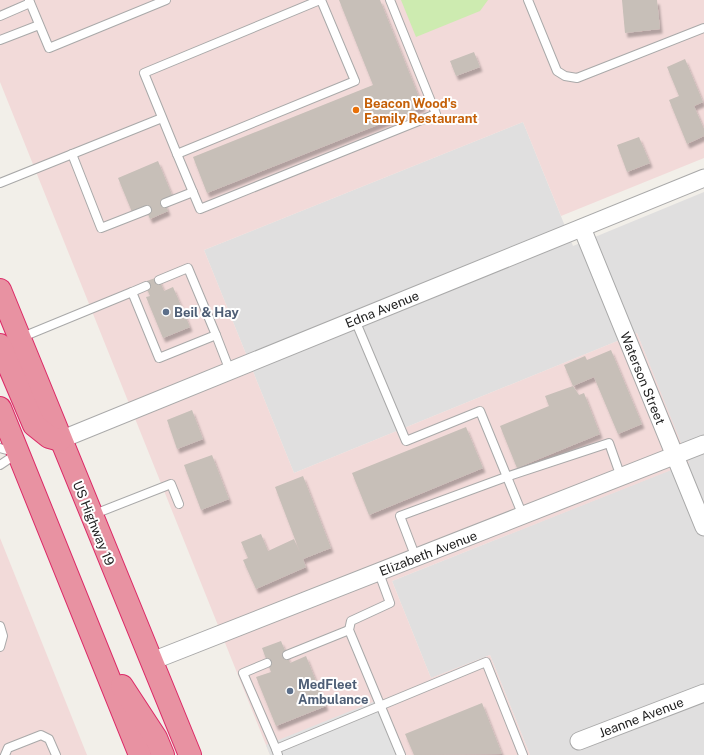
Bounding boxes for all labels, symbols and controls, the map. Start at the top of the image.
place label: Beacon Wood's Family Restaurant [364,96,478,126]
marker: Beacon Wood's Family Restaurant [351,105,361,115]
street label: Edna Avenue [343,288,421,331]
place label: Beil & Hay [174,305,239,320]
marker: Beil & Hay [161,307,171,317]
street label: Waterson Street [617,330,668,427]
street label: US Highway 19 [70,479,117,568]
street label: Elizabeth Avenue [377,528,479,579]
place label: MedFleet Ambulance [298,677,369,707]
marker: MedFleet Ambulance [285,686,295,696]
street label: Jeanne Avenue [597,694,686,741]

